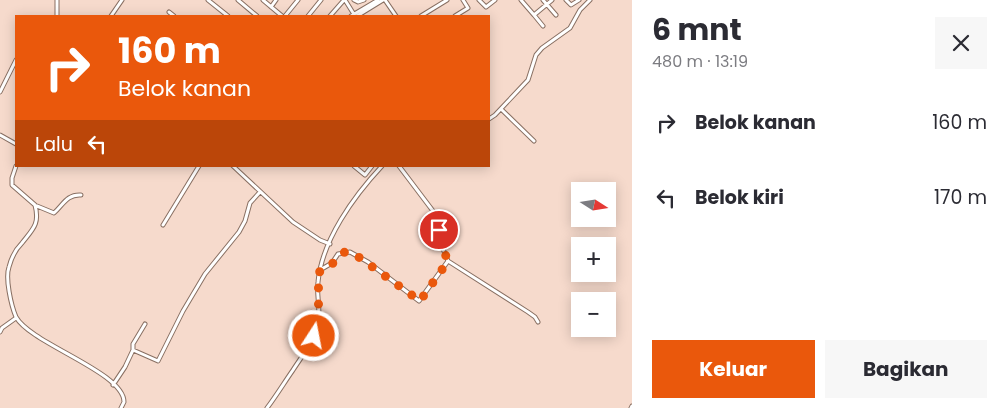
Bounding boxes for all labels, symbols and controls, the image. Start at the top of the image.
text: 6 mnt [652,8,742,51]
button: close [935,17,987,69]
text: 160 m [118,26,221,75]
icon: right [35,35,100,100]
text: 480 m · 13:19 [652,50,748,73]
text: Belok kanan [118,73,251,104]
icon: right [652,109,680,137]
text: Belok kanan [695,109,816,136]
text: 160 m [932,109,987,136]
icon: left [83,130,111,158]
text: Lalu [35,131,73,158]
north arrow [571,182,616,228]
map controls [571,182,616,337]
icon: left [652,184,680,212]
text: Belok kiri [695,184,784,211]
text: 170 m [934,184,987,211]
pin [418,209,460,251]
icon: arrive [425,216,453,244]
button: + [571,237,616,282]
button: − [571,292,616,337]
position arrow [287,309,339,361]
button: Keluar [652,340,815,398]
button: Bagikan [825,340,987,398]

